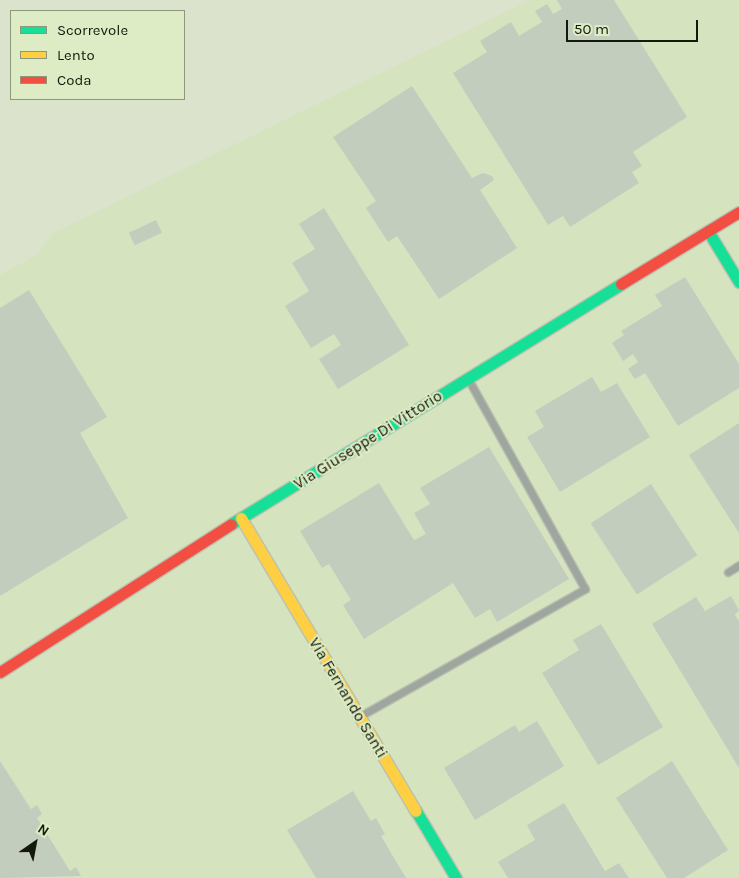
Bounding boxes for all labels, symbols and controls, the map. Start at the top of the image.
legend [10,10,185,100]
scale bar [569,10,702,42]
text: 50 m [574,20,609,38]
text: Scorrevole [57,21,128,39]
text: Lento [57,46,95,64]
text: Coda [57,71,92,89]
street label: Via Giuseppe Di Vittorio [290,386,446,494]
street label: Via Fernando Santi [304,634,392,762]
north arrow [10,818,60,868]
text: N [35,820,52,840]

